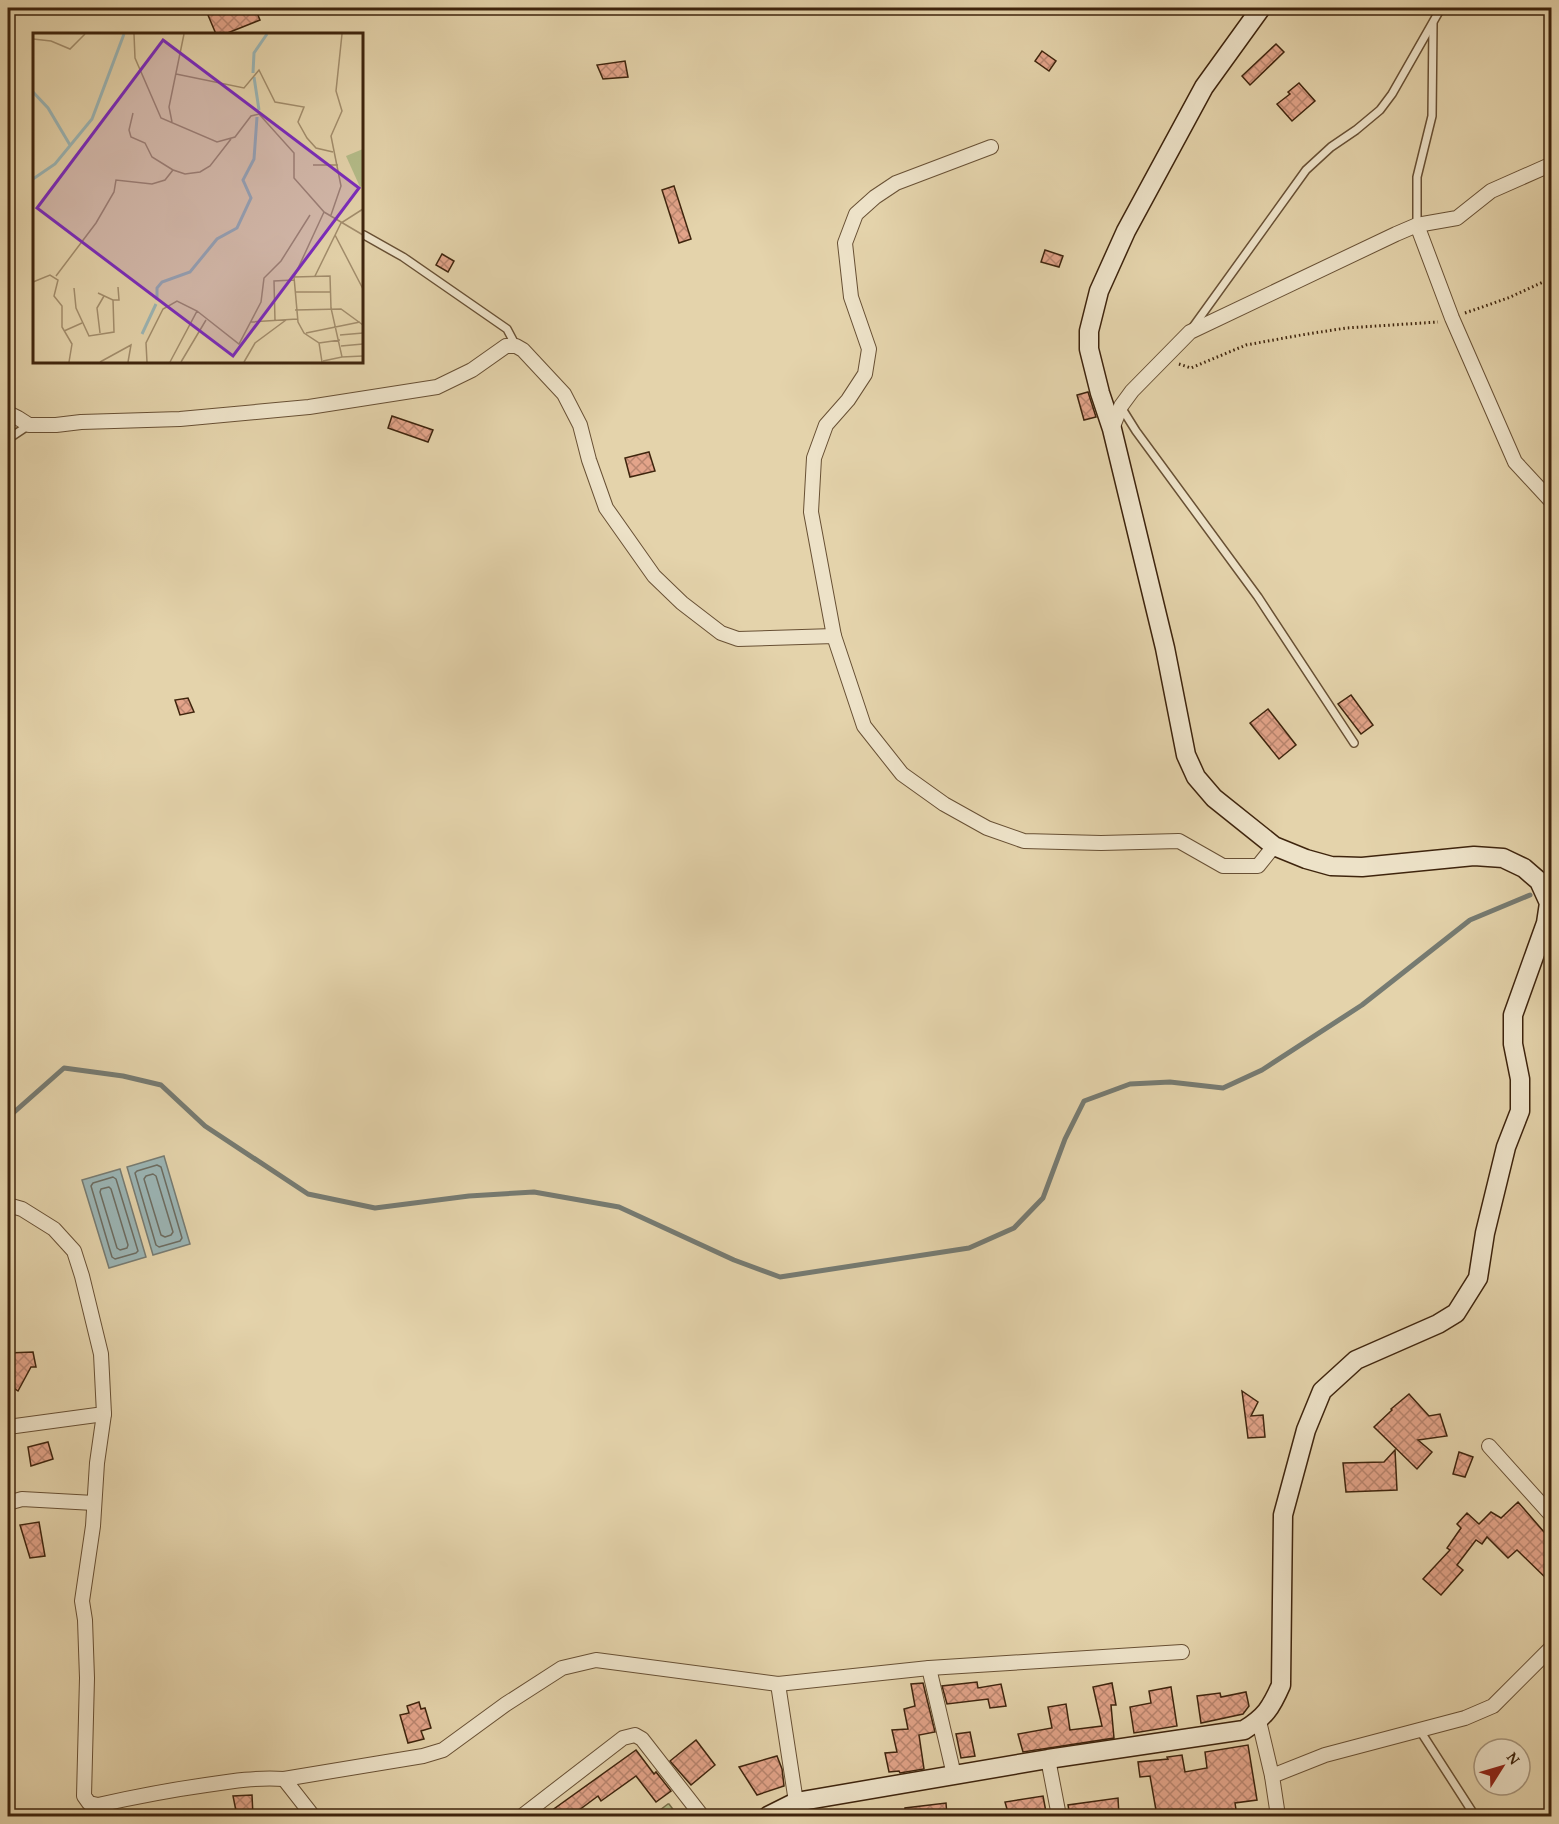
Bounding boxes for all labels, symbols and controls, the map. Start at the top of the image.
inset map [33,33,363,363]
north arrow [1472,1737,1532,1797]
text: N [1501,1746,1527,1770]

